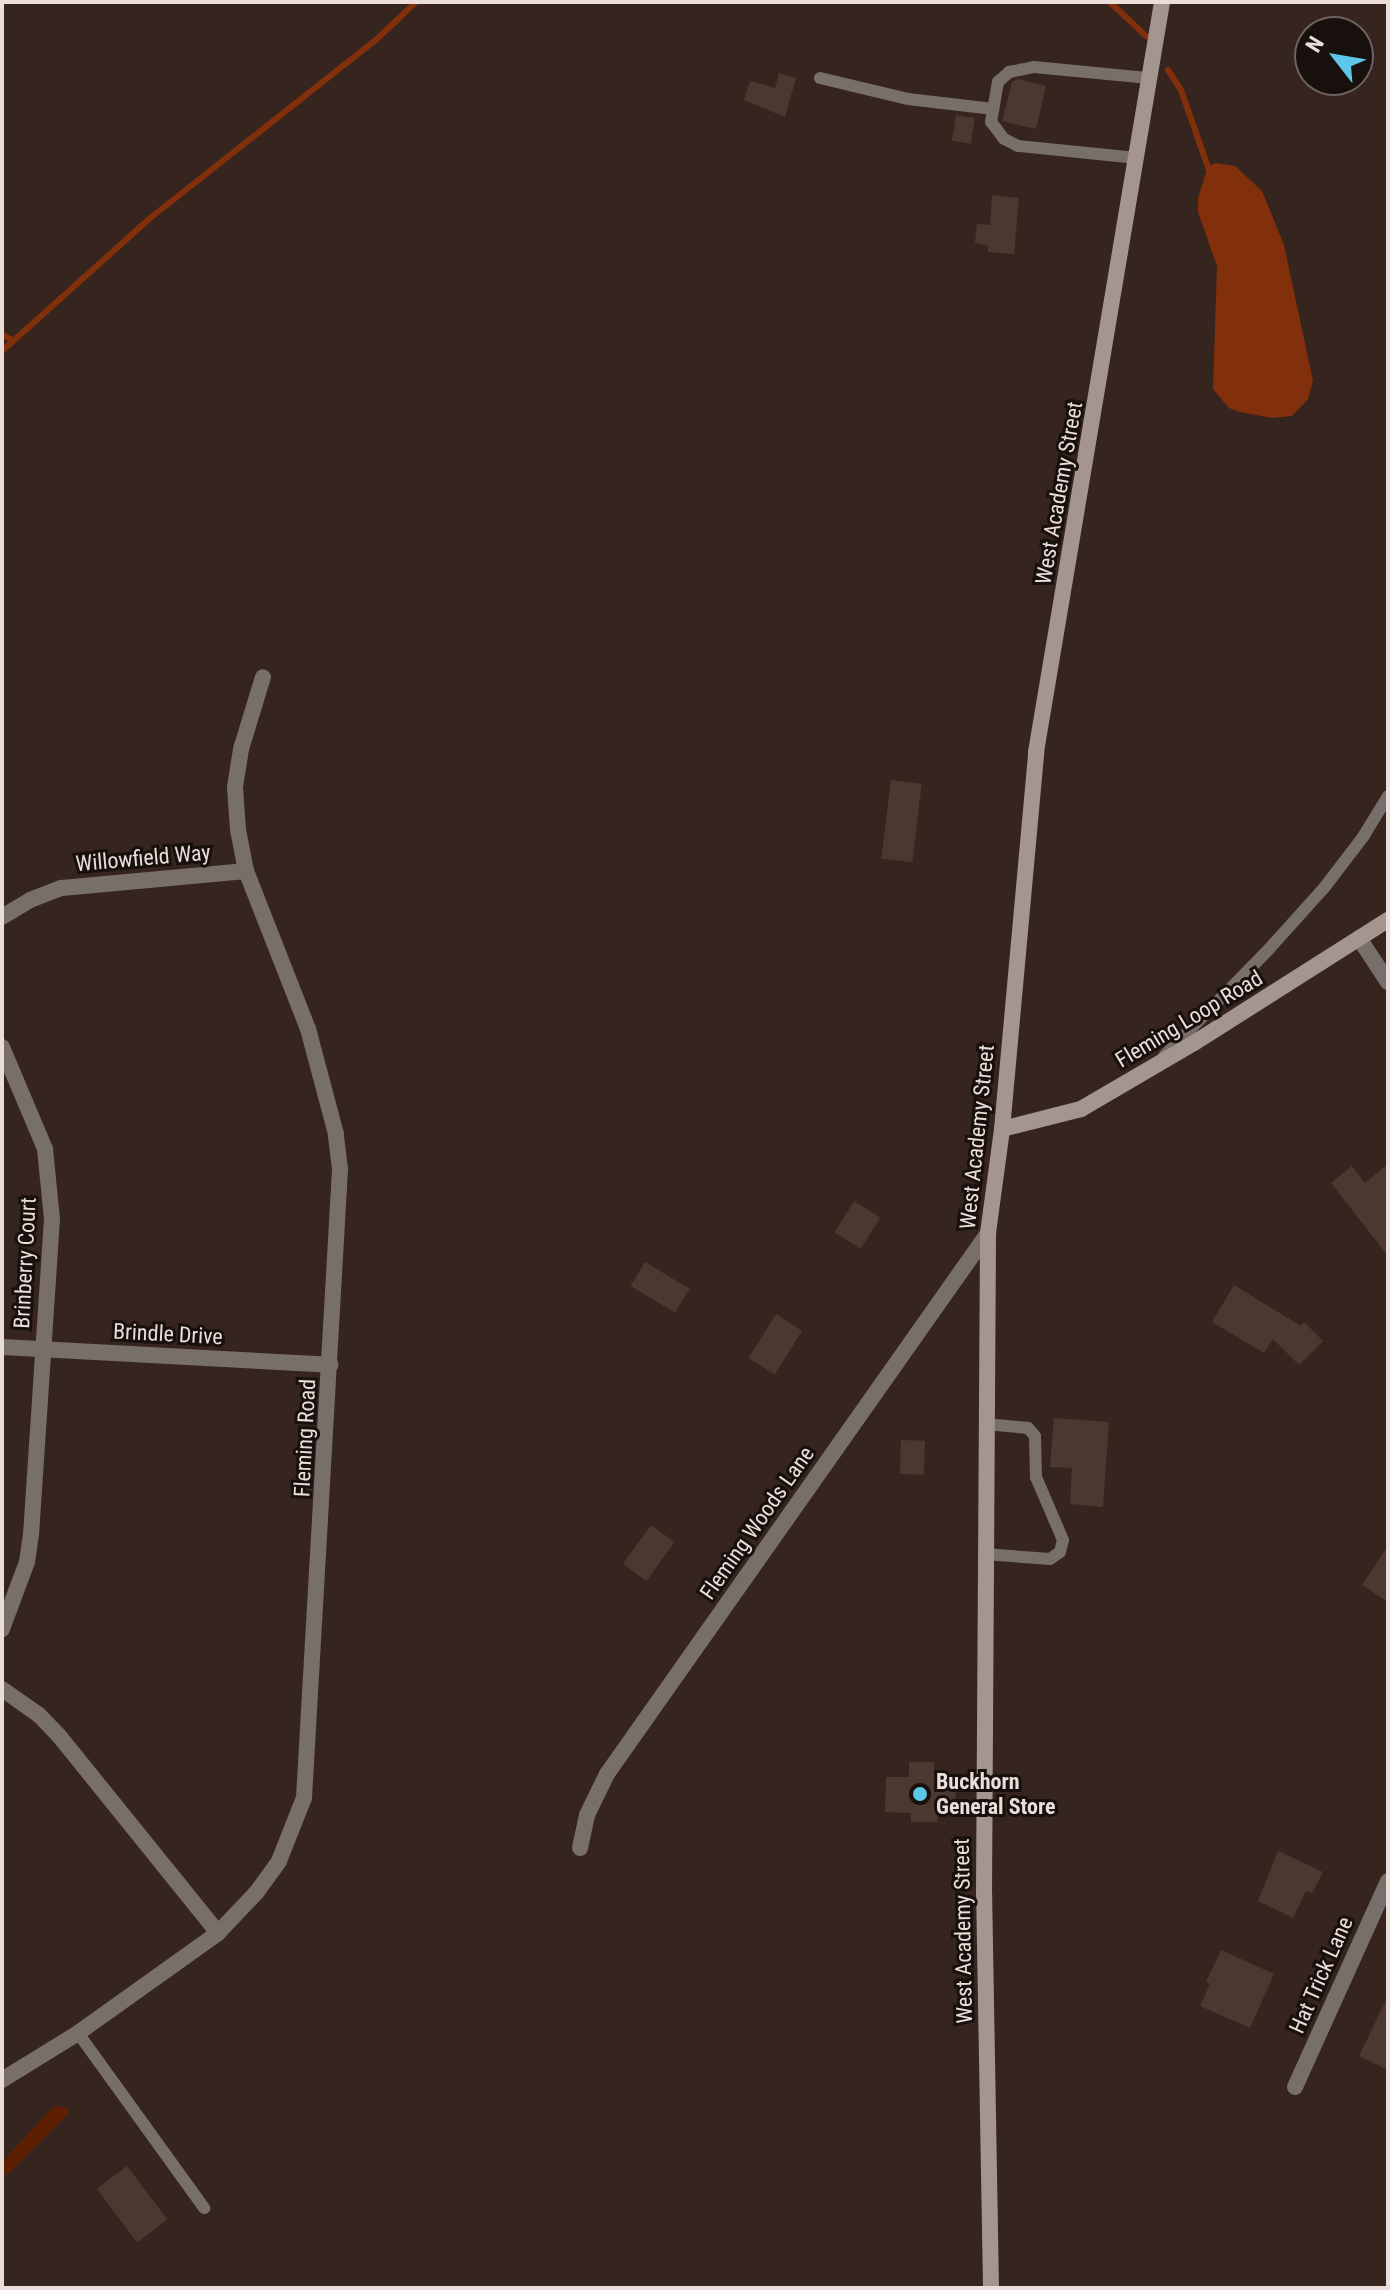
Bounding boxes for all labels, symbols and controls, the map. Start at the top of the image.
north arrow [1294,16,1374,96]
text: N [1301,32,1329,57]
street label: West Academy Street [1030,399,1088,587]
street label: Willowfield Way [74,839,212,877]
street label: Fleming Loop Road [1111,965,1267,1073]
street label: West Academy Street [954,1043,1000,1231]
street label: Brinberry Court [8,1197,42,1329]
street label: Brindle Drive [113,1318,223,1350]
street label: Fleming Road [289,1378,321,1498]
street label: Fleming Woods Lane [694,1441,820,1605]
place label: Buckhorn General Store [936,1768,1056,1820]
marker: Buckhorn General Store [911,1785,929,1803]
street label: West Academy Street [948,1838,978,2024]
street label: Hat Trick Lane [1283,1912,1359,2038]

